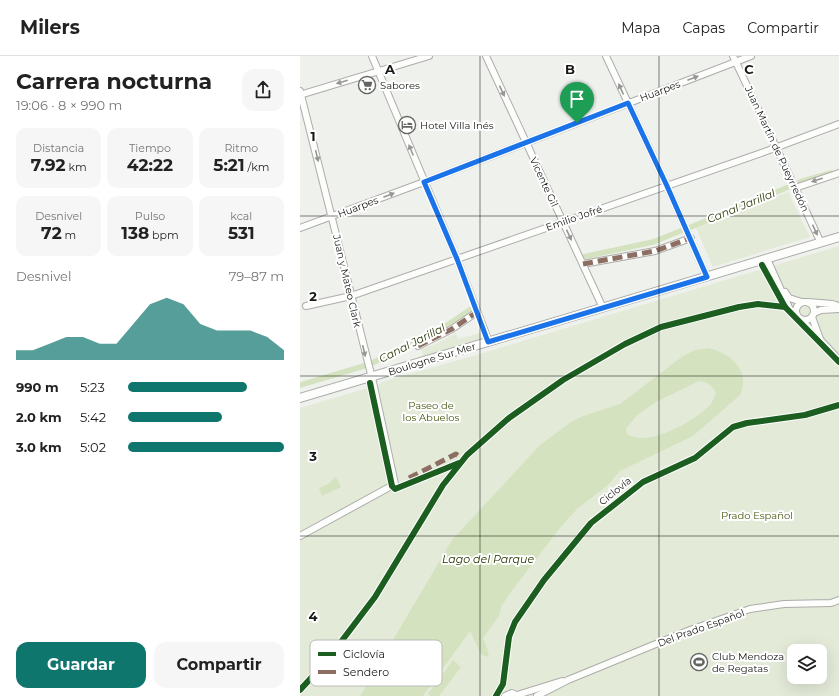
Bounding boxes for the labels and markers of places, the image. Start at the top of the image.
supermarket icon: Sabores [357,75,377,95]
place label: Sabores [380,79,420,92]
pin [560,82,594,123]
hotel icon: Hotel Villa Inés [397,115,417,135]
place label: Hotel Villa Inés [420,119,494,132]
place label: Club Mendoza de Regatas [712,650,784,675]
sports icon: Club Mendoza de Regatas [689,652,709,672]

